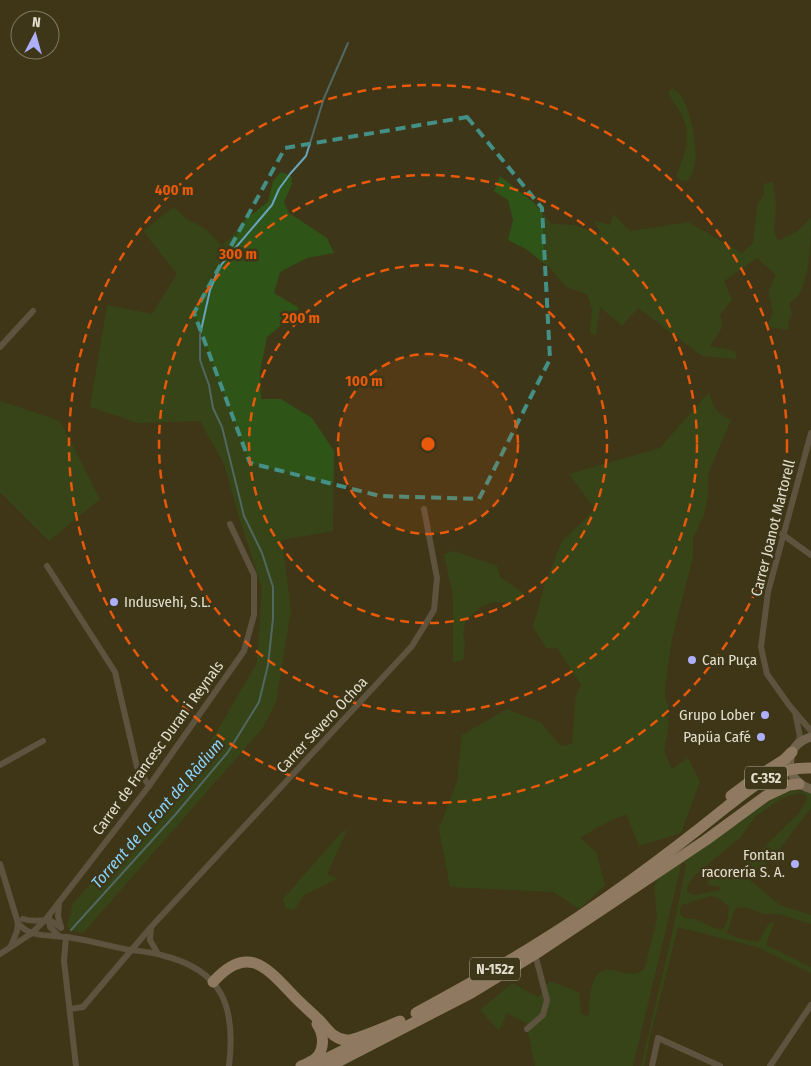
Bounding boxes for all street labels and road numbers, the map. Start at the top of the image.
street label: Carrer Joanot Martorell [747,458,799,598]
street label: Carrer de Francesc Duran i Reynals [89,657,227,839]
street label: Carrer Severo Ochoa [273,673,371,777]
road number: C-352 [745,766,787,790]
road number: N-152z [470,958,520,981]

